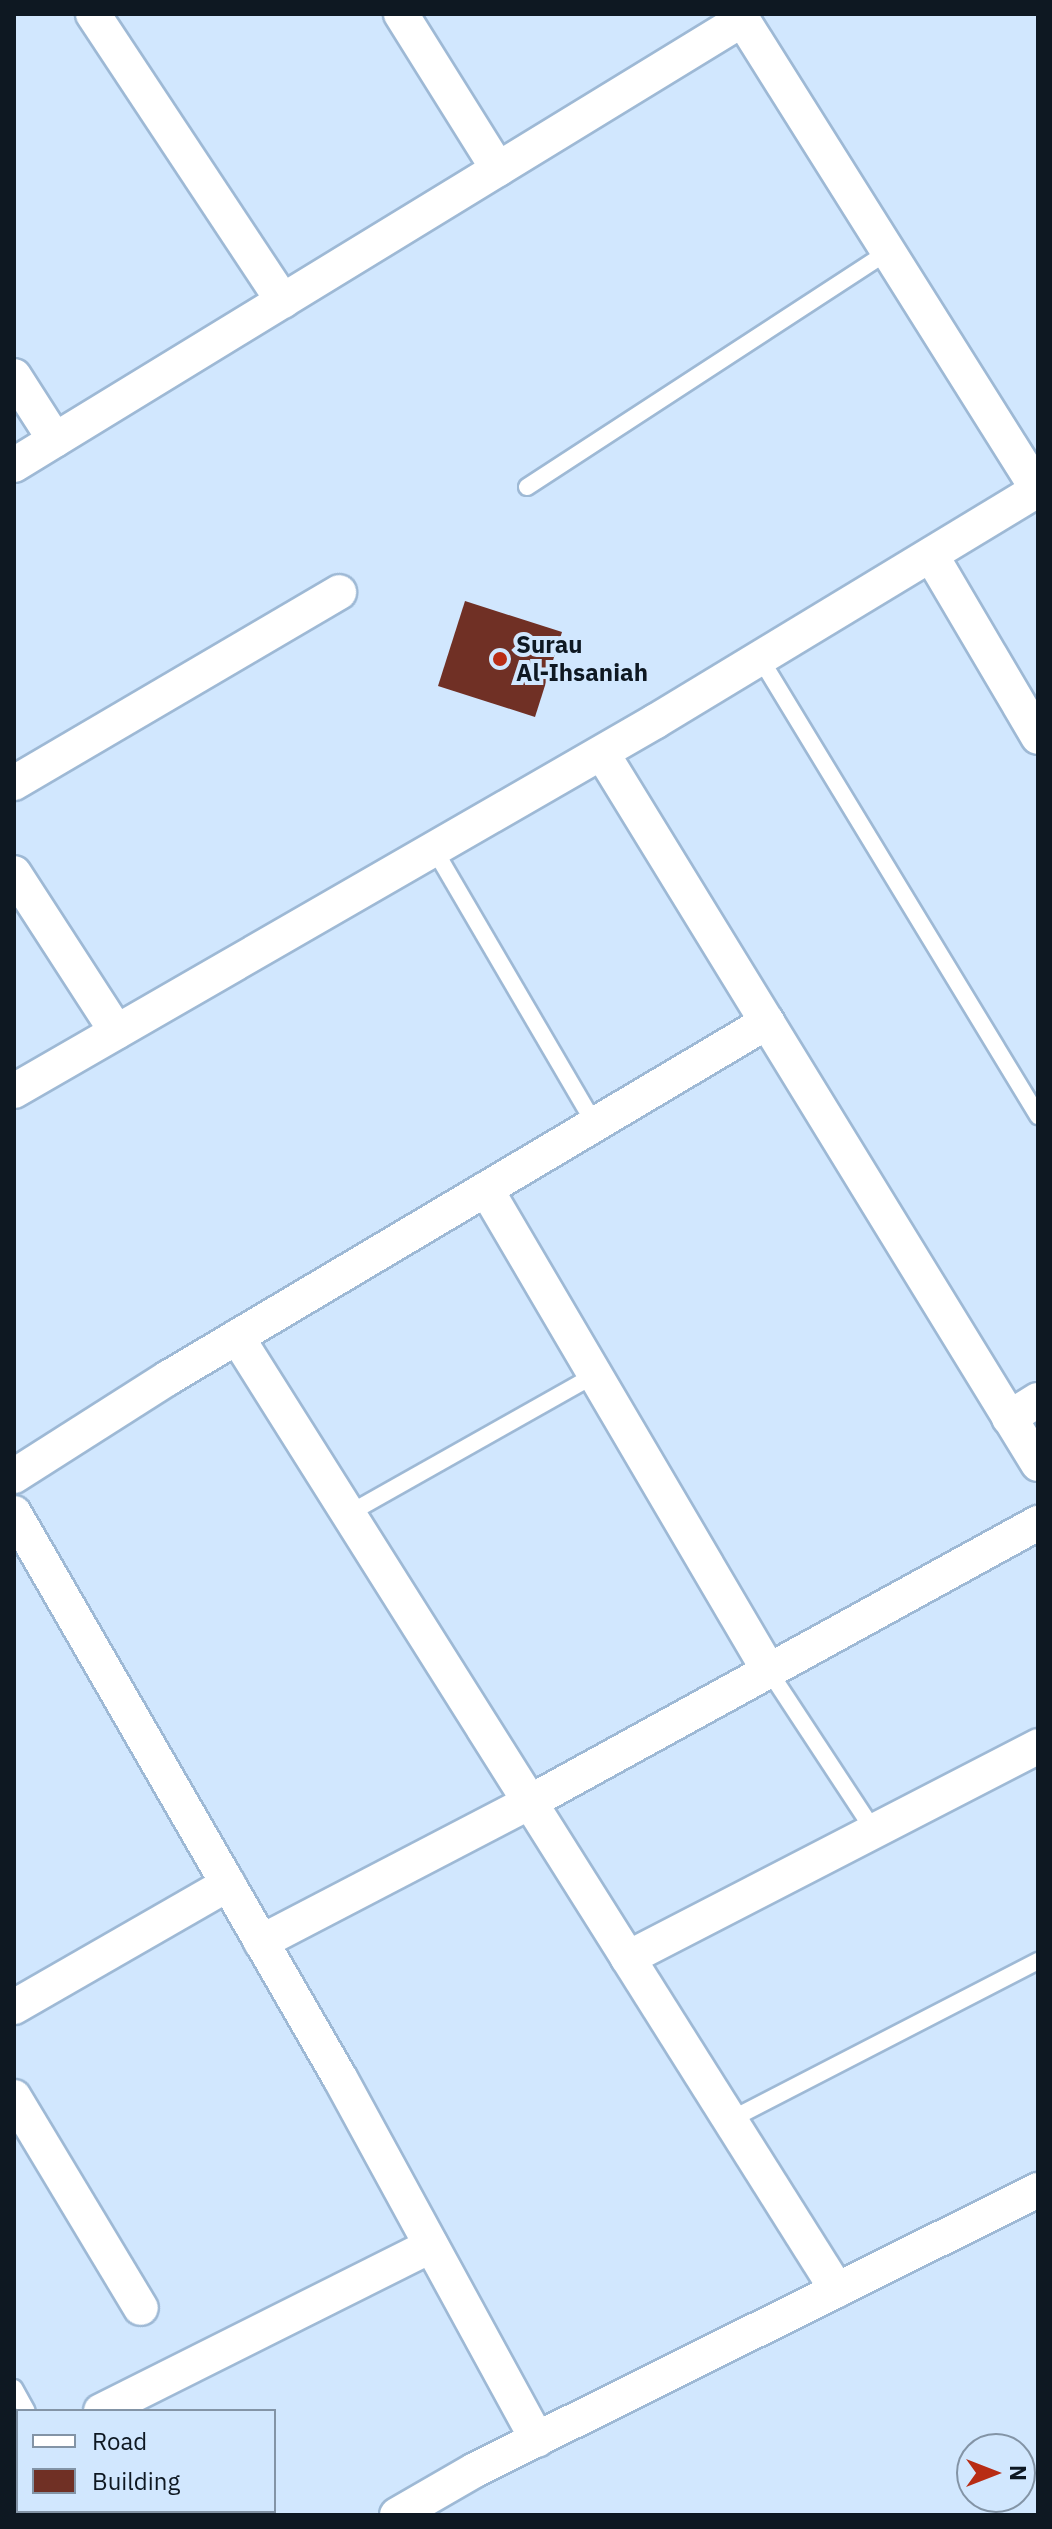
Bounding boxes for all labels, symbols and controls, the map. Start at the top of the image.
place label: Surau Al-Ihsaniah [516,631,648,687]
marker: Surau Al-Ihsaniah [491,650,509,668]
legend [16,2409,276,2513]
text: Road [92,2425,147,2457]
north arrow [956,2433,1036,2513]
text: Building [92,2465,180,2497]
text: N [1004,2465,1033,2481]

